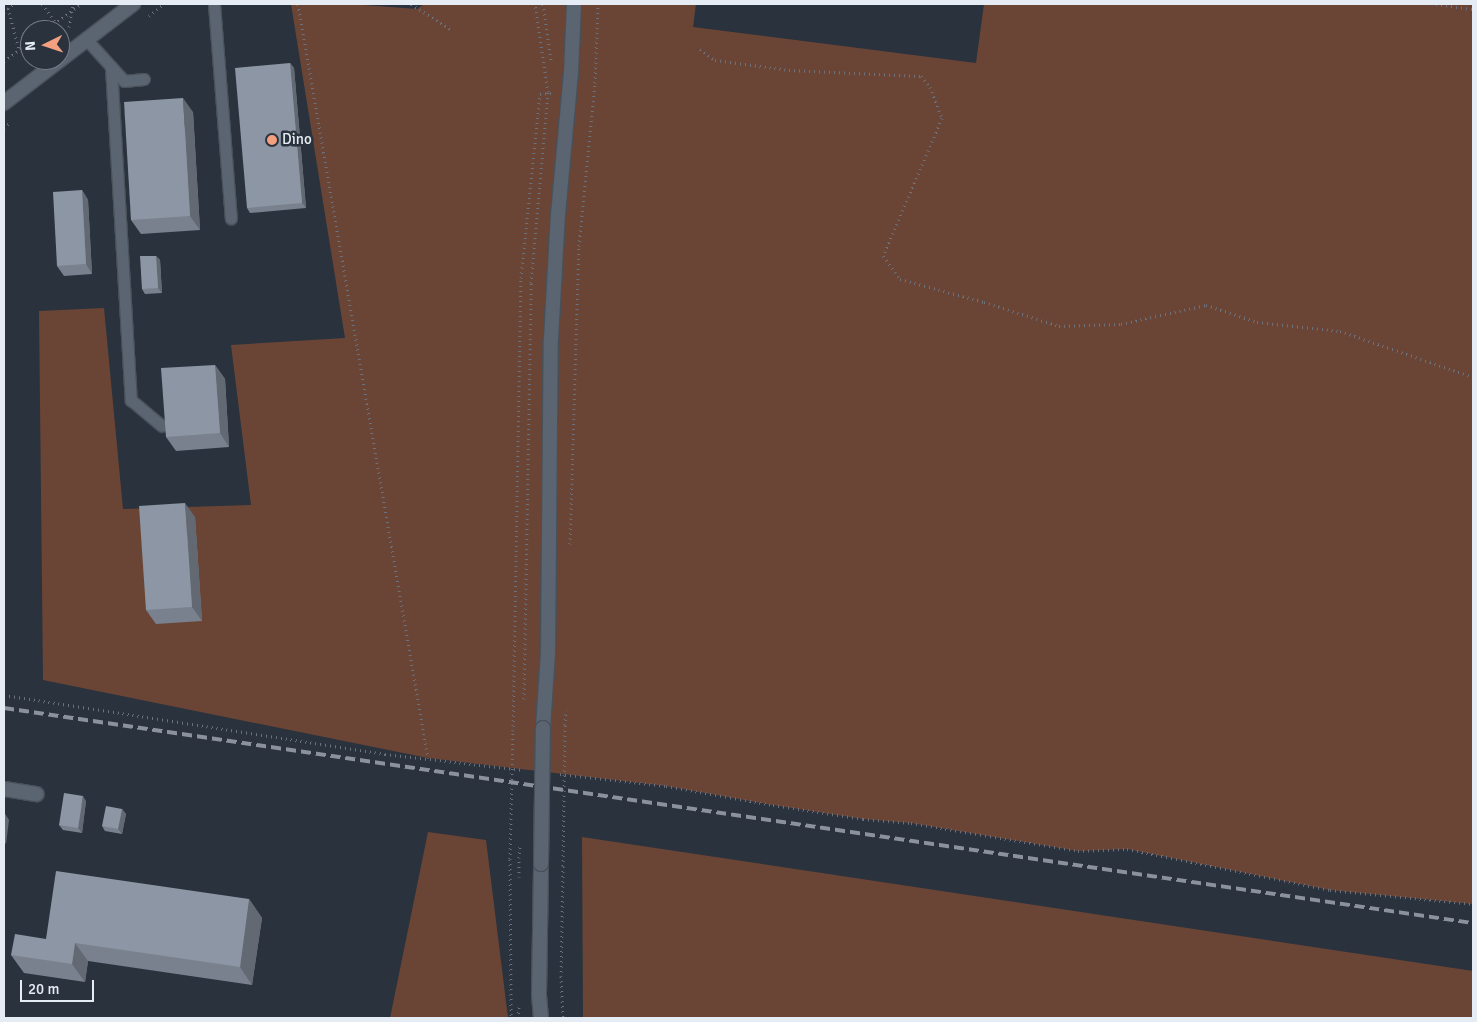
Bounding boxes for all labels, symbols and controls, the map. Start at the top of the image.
north arrow [20,20,70,70]
text: N [22,41,39,51]
place label: Dino [282,131,312,149]
marker: Dino [266,134,278,146]
scale bar [22,970,96,1002]
text: 20 m [28,980,59,998]

